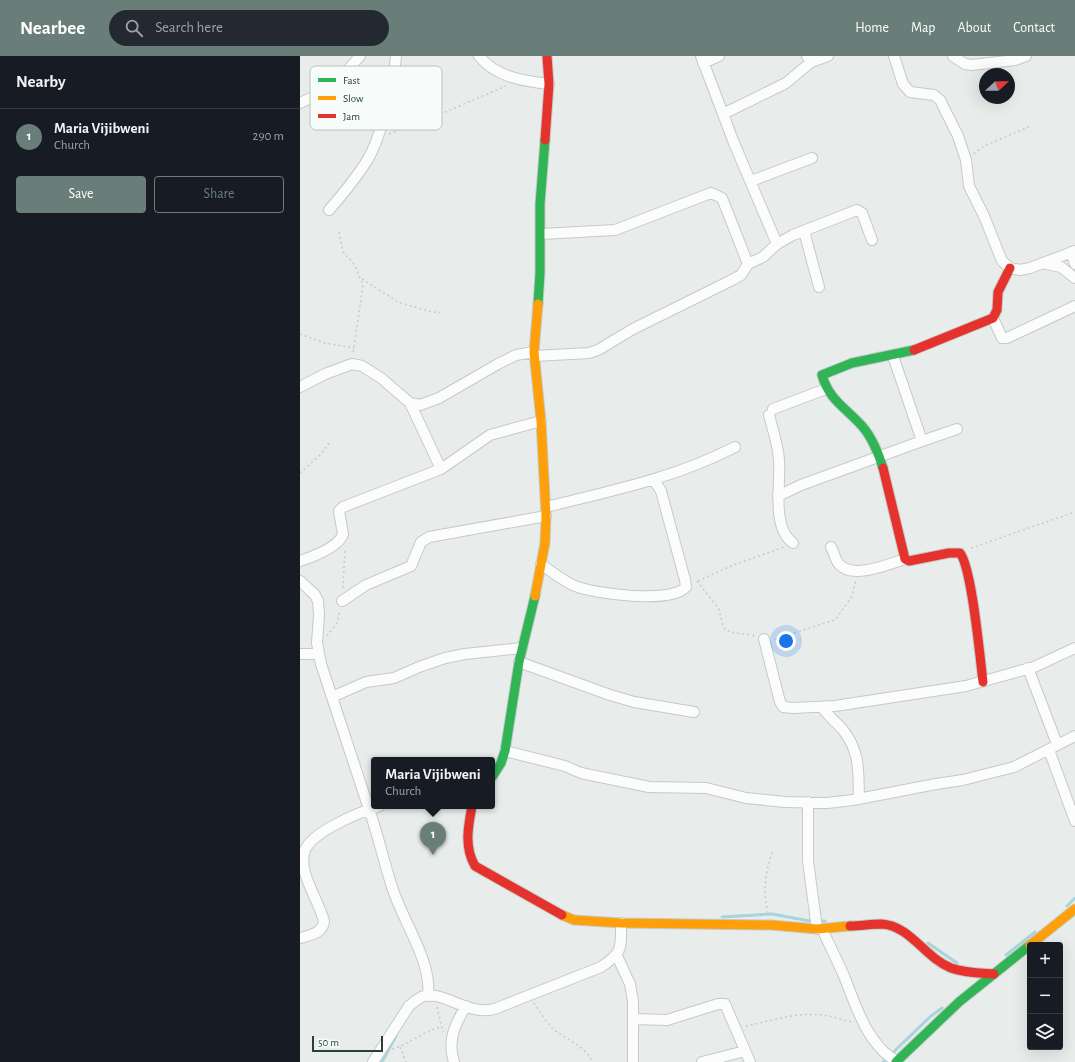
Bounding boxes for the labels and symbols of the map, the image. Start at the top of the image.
legend [310,66,442,130]
north arrow [979,68,1015,104]
text: Fast [343,75,361,86]
text: Slow [343,93,364,104]
text: Jam [343,111,360,122]
your location [776,631,796,651]
pin: 1 [420,822,446,855]
scale bar [312,1034,383,1053]

